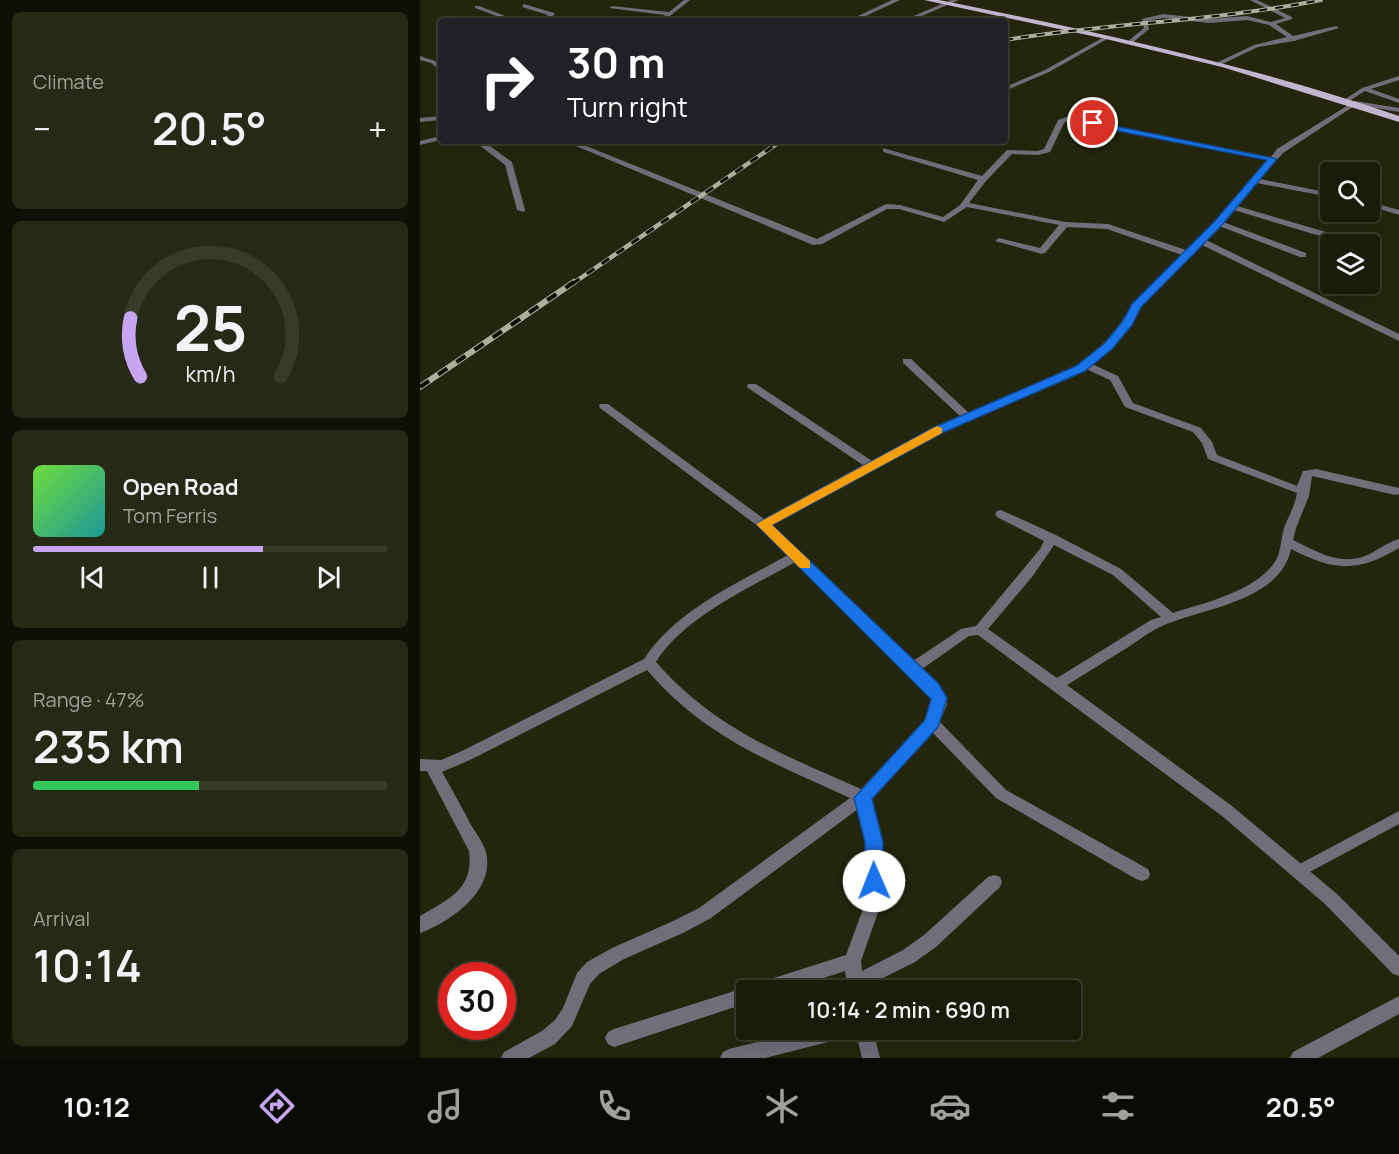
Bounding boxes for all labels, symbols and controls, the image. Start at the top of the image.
text: 30 m [567,33,665,91]
icon: right [468,42,546,120]
text: Climate [33,68,104,95]
text: Turn right [567,88,688,125]
text: 20.5° [152,97,267,159]
pin [1067,97,1118,148]
text: − [33,106,51,151]
text: + [368,106,387,151]
icon: arrive [1076,106,1109,139]
map controls [1320,162,1380,294]
button: search [1320,162,1380,222]
button: layers [1320,234,1380,294]
text: 25 [173,284,247,370]
text: km/h [185,359,235,388]
text: Open Road [123,472,238,502]
text: Tom Ferris [123,502,217,529]
icon: previous [76,561,109,594]
icon: pause [194,561,227,594]
icon: next [312,561,345,594]
text: Range · 47% [33,686,145,713]
text: 235 km [33,715,184,777]
position arrow [842,849,906,913]
text: Arrival [33,905,90,932]
text: 10:14 [33,934,142,996]
speed limit sign: 30 [438,962,516,1040]
text: 10:14 · 2 min · 690 m [807,995,1010,1025]
icon: directions [256,1085,298,1127]
icon: music [424,1085,466,1127]
icon: phone [593,1085,635,1127]
icon: climate [761,1085,803,1127]
icon: car [929,1085,971,1127]
icon: filters [1097,1085,1139,1127]
text: 10:12 [63,1088,130,1125]
text: 20.5° [1266,1088,1336,1125]

